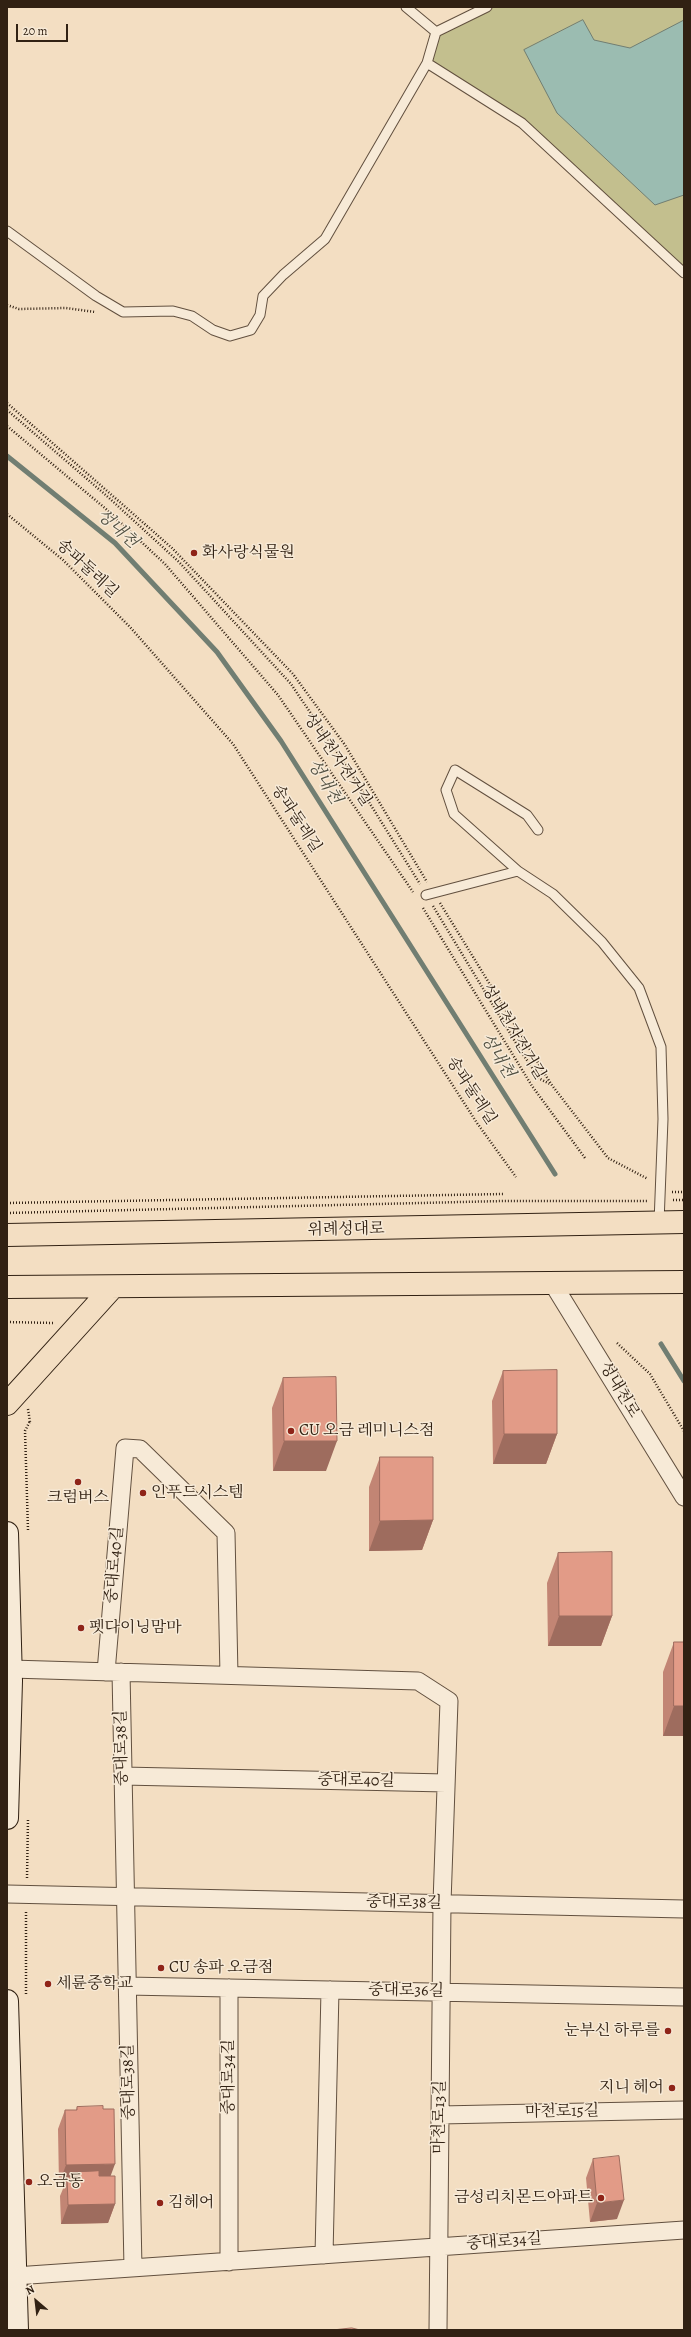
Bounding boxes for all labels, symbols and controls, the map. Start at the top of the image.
scale bar [18,16,70,42]
text: 20 m [23,23,47,39]
water label: 성내천 [92,505,142,553]
street label: 송파둘레길 [52,536,122,602]
place label: 화사랑식물원 [202,543,295,563]
marker: 화사랑식물원 [189,548,199,558]
street label: 성내천자전거길 [299,710,375,810]
water label: 성내천 [302,756,346,808]
street label: 송파둘레길 [267,781,325,857]
street label: 성내천자전거길 [477,981,549,1083]
water label: 성내천 [475,1030,519,1082]
street label: 송파둘레길 [442,1053,500,1129]
street label: 위례성대로 [307,1220,385,1240]
street label: 성내천로 [595,1359,643,1421]
place label: CU 오금 레미니스점 [299,1421,434,1441]
marker: CU 오금 레미니스점 [286,1426,296,1436]
marker: 크럼버스 [73,1477,83,1487]
place label: 인푸드시스템 [151,1483,244,1503]
place label: 크럼버스 [47,1488,109,1508]
marker: 인푸드시스템 [138,1488,148,1498]
street label: 중대로40길 [102,1526,128,1604]
place label: 펫다이닝맘마 [89,1618,182,1638]
marker: 펫다이닝맘마 [76,1623,86,1633]
street label: 중대로38길 [112,1710,132,1786]
street label: 중대로40길 [317,1771,395,1791]
street label: 중대로38길 [366,1893,442,1913]
place label: CU 송파 오금점 [169,1958,274,1978]
marker: CU 송파 오금점 [156,1963,166,1973]
place label: 세륜중학교 [56,1974,133,1994]
marker: 세륜중학교 [43,1979,53,1989]
street label: 중대로36길 [368,1981,444,2001]
place label: 눈부신 하루를 [564,2021,660,2041]
marker: 눈부신 하루를 [663,2026,673,2036]
street label: 중대로34길 [219,2039,239,2115]
street label: 중대로38길 [119,2044,139,2120]
place label: 지니 헤어 [599,2078,664,2098]
street label: 마천로13길 [430,2080,450,2154]
marker: 지니 헤어 [667,2083,677,2093]
street label: 마천로15길 [525,2102,599,2122]
place label: 오금동 [37,2172,83,2192]
marker: 오금동 [24,2177,34,2187]
place label: 금성리치몬드아파트 [454,2188,593,2208]
place label: 김헤어 [168,2193,214,2213]
marker: 금성리치몬드아파트 [596,2193,606,2203]
marker: 김헤어 [155,2198,165,2208]
street label: 중대로34길 [466,2230,542,2254]
north arrow [16,2281,56,2321]
text: N [23,2281,37,2298]

